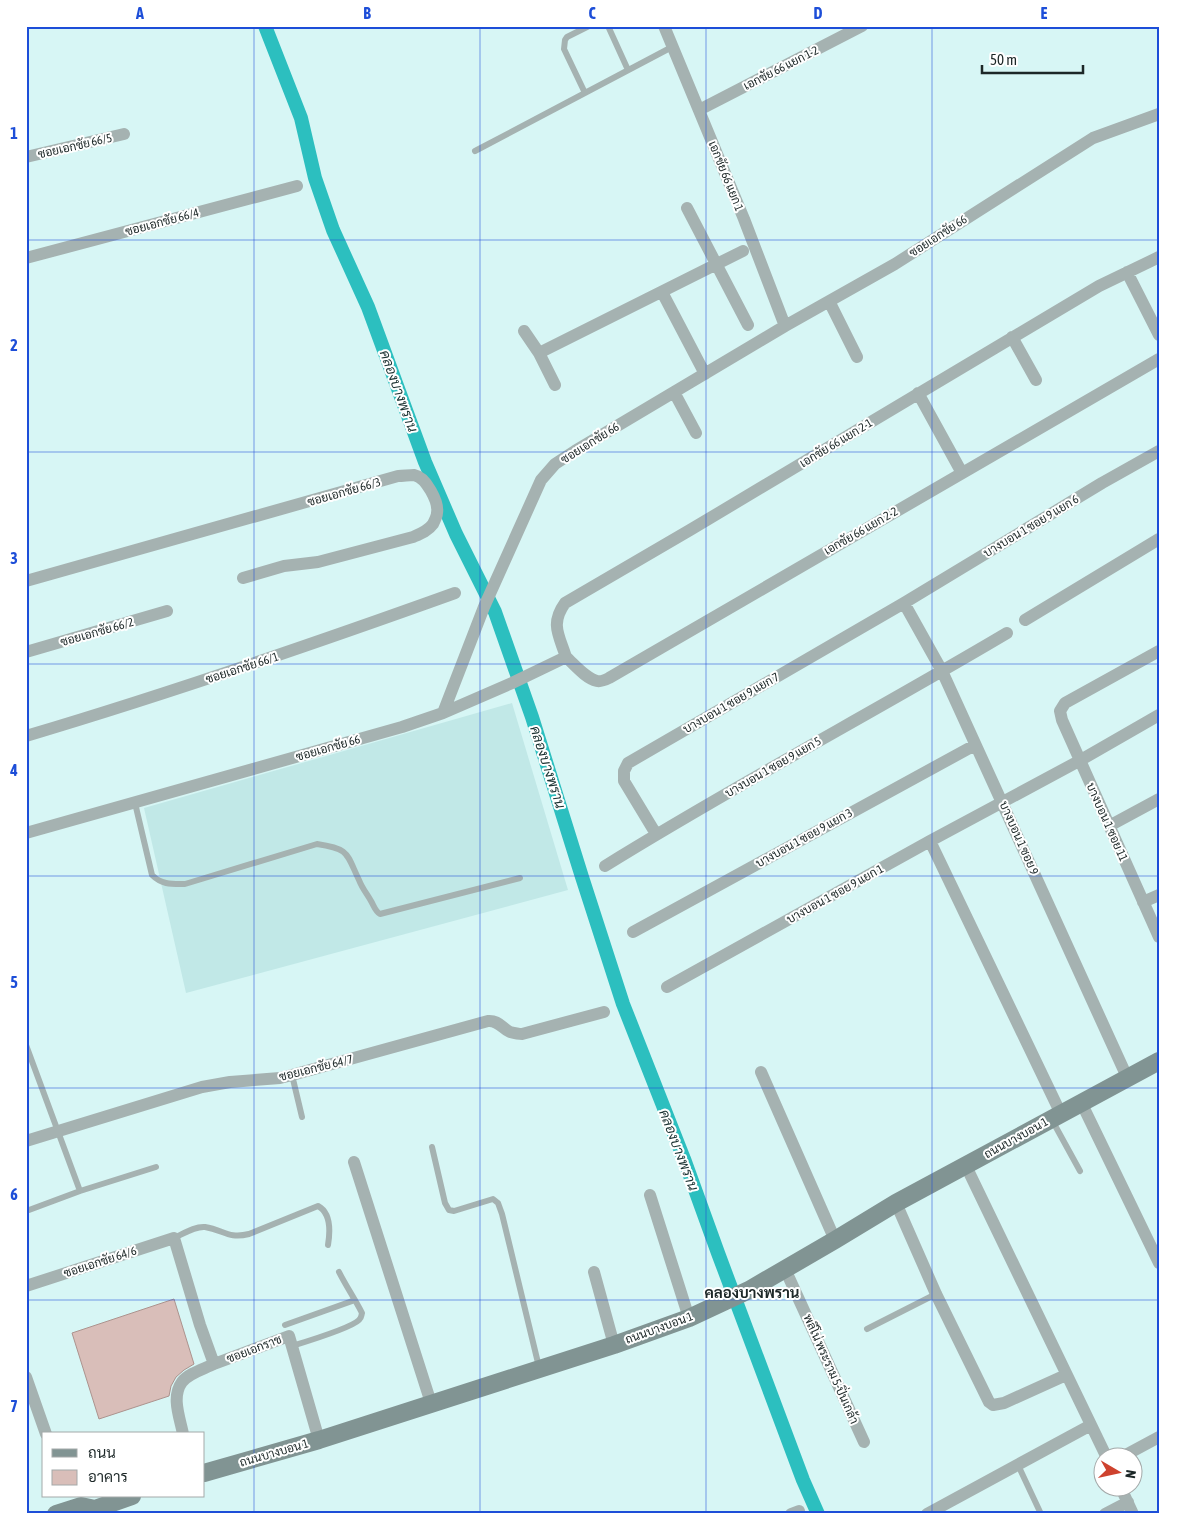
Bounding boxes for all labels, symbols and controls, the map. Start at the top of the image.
text: A [135,4,144,22]
text: B [363,4,371,22]
text: C [588,4,596,22]
text: D [814,4,823,22]
text: E [1041,4,1048,22]
scale bar [982,42,1084,74]
street label: เอกชัย 66 แยก 1-2 [741,43,821,93]
text: 50 m [990,51,1017,68]
text: 1 [10,124,18,142]
street label: ซอยเอกชัย 66/5 [37,131,113,161]
street label: เอกชัย 66 แยก 1 [706,139,747,213]
street label: ซอยเอกชัย 66/4 [124,205,201,239]
street label: ซอยเอกชัย 66 [906,212,970,260]
text: 2 [10,336,18,354]
water label: คลองบางพราน [377,348,421,434]
street label: เอกชัย 66 แยก 2-1 [797,416,875,470]
street label: ซอยเอกชัย 66 [558,419,622,466]
street label: ซอยเอกชัย 66/3 [306,475,382,509]
street label: บางบอน 1 ซอย 9 แยก 6 [981,492,1081,560]
street label: เอกชัย 66 แยก 2-2 [822,504,900,558]
text: 3 [10,549,18,567]
street label: ซอยเอกชัย 66/2 [59,615,135,649]
street label: ซอยเอกชัย 66/1 [204,650,281,686]
street label: บางบอน 1 ซอย 9 แยก 7 [680,670,782,736]
water label: คลองบางพราน [527,724,569,810]
street label: ซอยเอกชัย 66 [294,732,362,764]
street label: บางบอน 1 ซอย 9 แยก 5 [722,734,824,800]
text: 4 [9,761,18,779]
street label: บางบอน 1 ซอย 11 [1083,781,1131,864]
street label: บางบอน 1 ซอย 9 [997,799,1042,877]
street label: บางบอน 1 ซอย 9 แยก 3 [753,806,855,870]
street label: บางบอน 1 ซอย 9 แยก 1 [784,861,886,926]
text: 5 [10,973,18,991]
street label: ซอยเอกชัย 64/7 [278,1052,355,1084]
water label: คลองบางพราน [656,1107,702,1193]
street label: ถนนบางบอน 1 [982,1114,1051,1161]
text: 6 [10,1185,18,1203]
street label: ซอยเอกชัย 64/6 [62,1244,139,1280]
district label: คลองบางพราน [704,1284,800,1301]
street label: ถนนบางบอน 1 [623,1309,695,1347]
street label: พลีโน่ พระราม 5-ปิ่นเกล้า [801,1311,865,1426]
street label: ซอยเอกราช [224,1332,284,1366]
text: 7 [10,1397,18,1415]
legend [42,1432,205,1498]
street label: ถนนบางบอน 1 [238,1436,310,1470]
text: ถนน [88,1444,116,1461]
north arrow [1092,1448,1142,1498]
text: อาคาร [88,1468,128,1485]
text: N [1122,1469,1139,1479]

